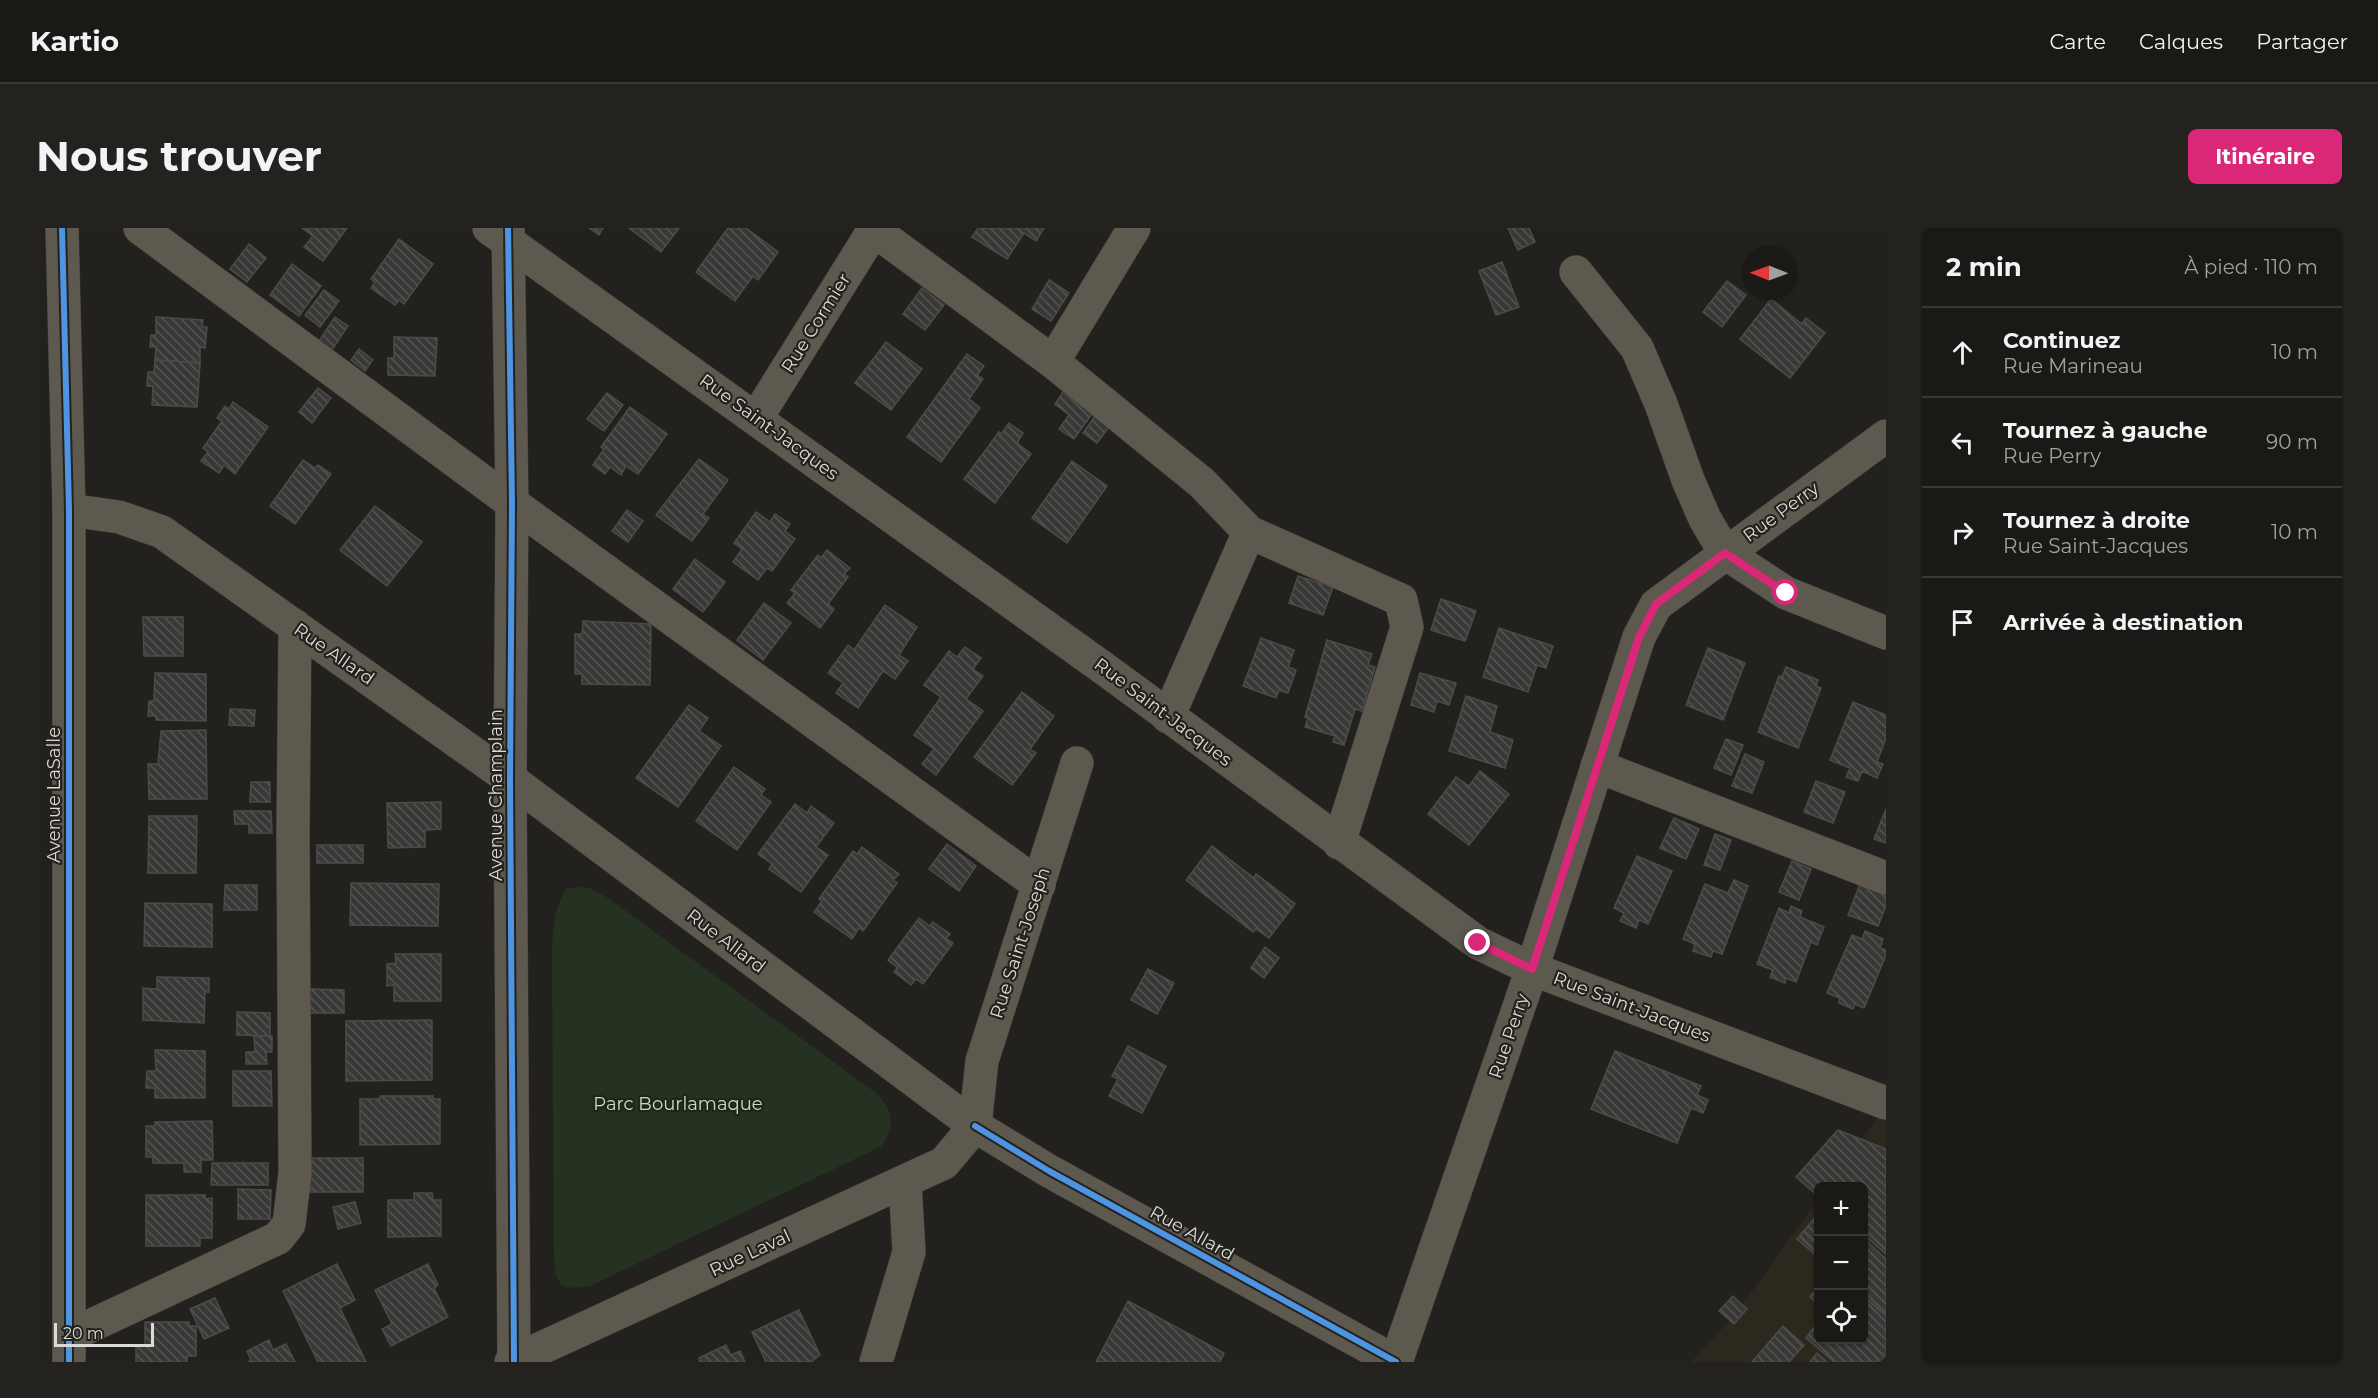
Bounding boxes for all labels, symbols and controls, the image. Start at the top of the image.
text: Kartio [30,24,119,58]
text: Carte [2049,29,2106,54]
text: Calques [2139,29,2223,54]
text: Partager [2256,29,2348,54]
button: Itinéraire [2188,129,2342,184]
text: Nous trouver [36,130,322,182]
north arrow [1742,246,1796,300]
text: 2 min [1946,251,2022,283]
text: À pied · 110 m [2184,255,2318,279]
street label: Rue Cormier [777,269,855,377]
text: Continuez [2003,327,2120,354]
icon: ahead [1946,336,1979,369]
text: 10 m [2271,340,2318,364]
text: Rue Marineau [2003,354,2143,378]
street label: Rue Saint-Jacques [695,369,843,485]
text: Tournez à gauche [2003,417,2208,444]
icon: left [1946,426,1979,459]
text: 90 m [2266,430,2318,454]
text: Rue Perry [2003,444,2101,468]
street label: Rue Perry [1739,477,1823,547]
text: Tournez à droite [2003,507,2190,534]
icon: right [1946,516,1979,549]
text: 10 m [2271,520,2318,544]
text: Rue Saint-Jacques [2003,534,2188,558]
route start [1772,579,1798,605]
icon: arrive [1946,606,1979,639]
text: Arrivée à destination [2003,609,2243,636]
street label: Rue Allard [290,618,378,690]
street label: Rue Saint-Jacques [1090,653,1236,771]
street label: Avenue Champlain [485,709,507,881]
street label: Avenue LaSalle [43,727,65,863]
street label: Rue Saint-Joseph [985,865,1055,1021]
street label: Rue Allard [682,904,770,978]
route end [1464,929,1490,955]
street label: Rue Saint-Jacques [1550,967,1714,1047]
street label: Rue Perry [1484,990,1534,1081]
park label: Parc Bourlamaque [593,1093,763,1115]
map controls [1814,1182,1868,1344]
button: + [1814,1182,1868,1236]
street label: Rue Allard [1146,1201,1238,1265]
street label: Rue Laval [706,1225,794,1281]
button: − [1814,1236,1868,1290]
button: locate [1814,1290,1868,1344]
scale bar [54,1320,154,1348]
text: 20 m [63,1324,104,1343]

